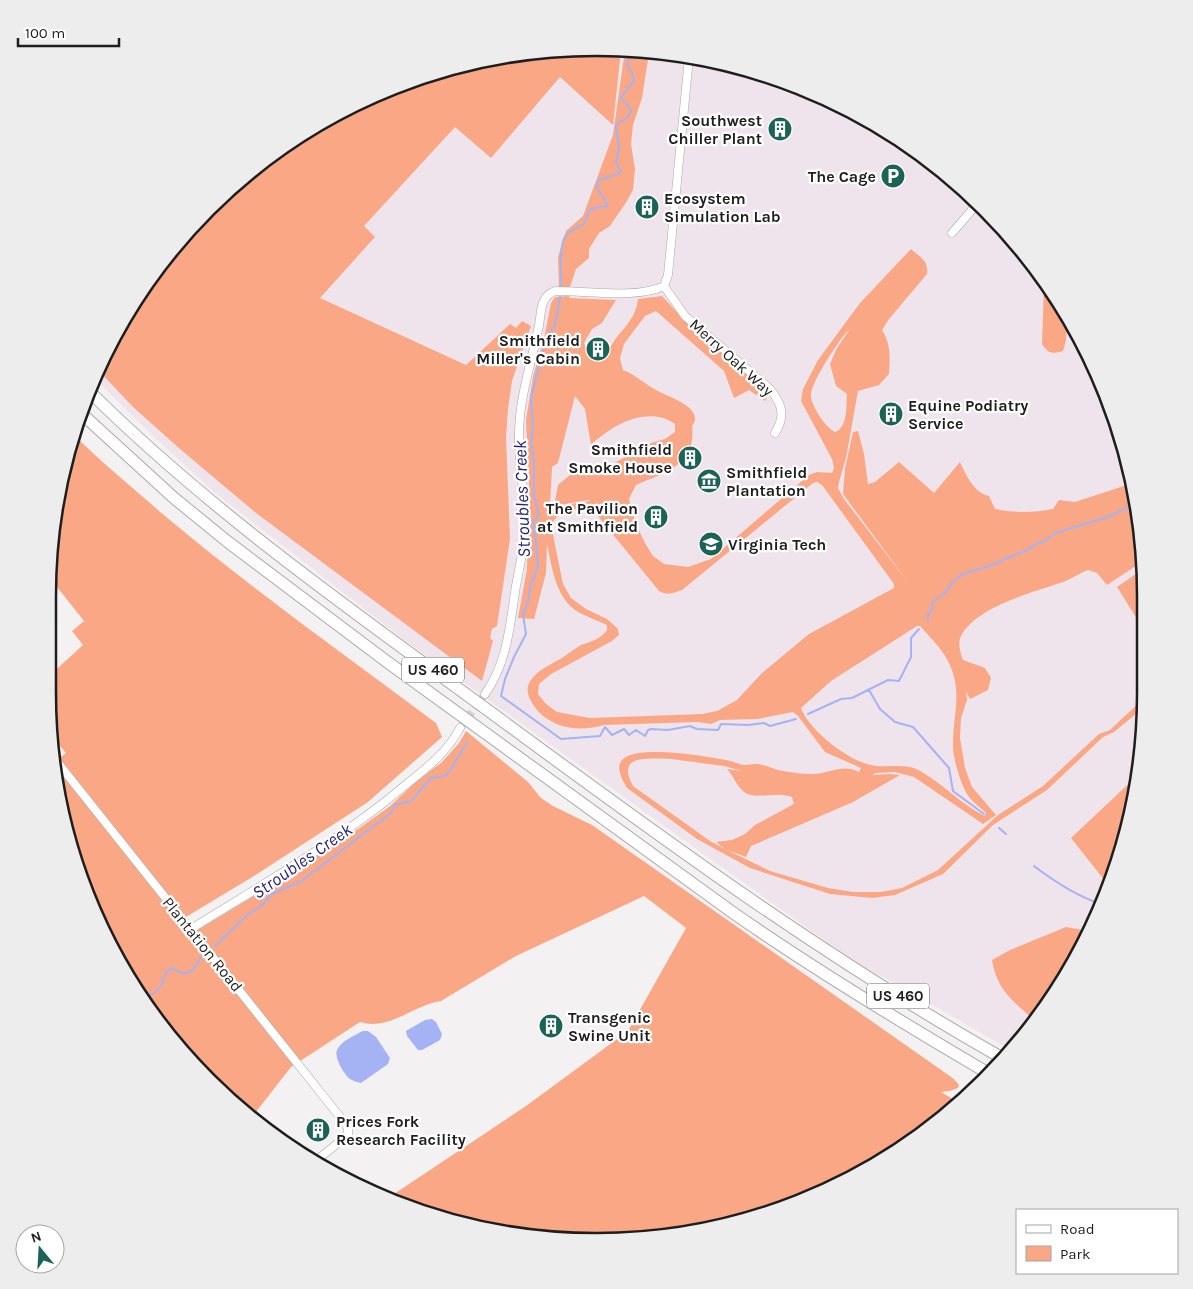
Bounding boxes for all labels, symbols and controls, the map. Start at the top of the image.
scale bar [18,15,119,47]
text: 100 m [25,24,65,42]
place label: Southwest Chiller Plant [668,111,762,148]
building icon: Southwest Chiller Plant [767,116,793,142]
parking icon: The Cage [880,163,906,189]
place label: The Cage [808,167,876,186]
place label: Ecosystem Simulation Lab [664,189,781,226]
building icon: Ecosystem Simulation Lab [634,194,660,220]
street label: Merry Oak Way [686,315,778,400]
place label: Smithfield Miller's Cabin [476,331,580,368]
building icon: Smithfield Miller's Cabin [585,336,611,362]
place label: Equine Podiatry Service [908,396,1028,433]
building icon: Equine Podiatry Service [878,401,904,427]
water label: Stroubles Creek [509,439,535,558]
place label: Smithfield Smoke House [568,440,672,477]
building icon: Smithfield Smoke House [677,445,703,471]
place label: Smithfield Plantation [726,463,807,500]
museum icon: Smithfield Plantation [696,468,722,494]
place label: The Pavilion at Smithfield [537,499,638,536]
building icon: The Pavilion at Smithfield [643,504,669,530]
school or university icon: Virginia Tech [698,531,724,557]
place label: Virginia Tech [728,535,826,554]
road number: US 460 [402,658,464,682]
water label: Stroubles Creek [248,818,357,904]
street label: Plantation Road [159,893,247,996]
road number: US 460 [867,984,929,1008]
place label: Transgenic Swine Unit [568,1008,651,1045]
building icon: Transgenic Swine Unit [538,1013,564,1039]
place label: Prices Fork Research Facility [336,1112,466,1149]
building icon: Prices Fork Research Facility [305,1117,331,1143]
legend [1016,1209,1178,1274]
text: Road [1060,1220,1095,1238]
north arrow [15,1224,65,1274]
text: N [29,1227,44,1247]
text: Park [1060,1245,1090,1263]

